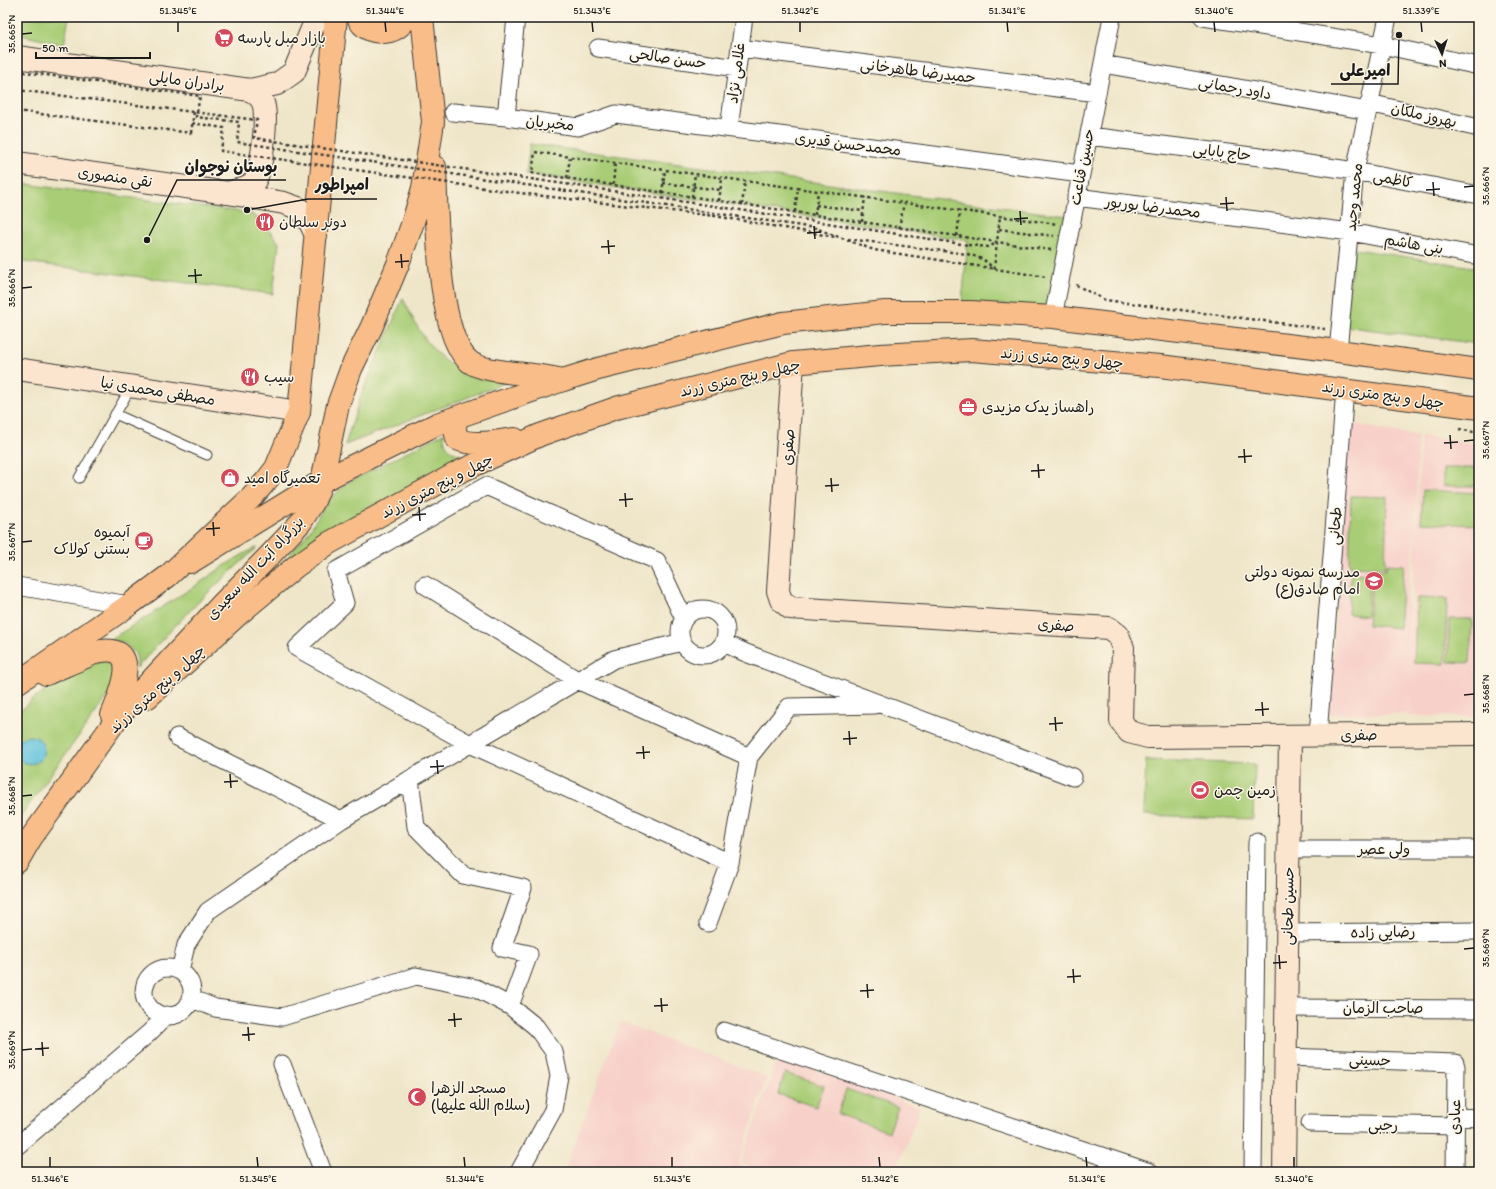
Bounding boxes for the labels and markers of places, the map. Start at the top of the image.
supermarket icon: بازار مبل پارسه [213,27,235,49]
place label: بازار مبل پارسه [238,29,326,48]
callout: امیرعلی [1331,56,1398,84]
callout: بوستان نوجوان [177,152,286,180]
callout: امپراطور [308,171,377,199]
restaurant icon: دونر سلطان [254,211,276,233]
place label: دونر سلطان [279,213,347,231]
restaurant icon: سیب [239,366,261,388]
place label: سیب [264,368,294,386]
office icon: راهساز یدک مزیدی [957,396,979,418]
place label: راهساز یدک مزیدی [982,398,1094,416]
shop icon: تعمیرگاه امید [219,467,241,489]
place label: تعمیرگاه امید [244,469,321,487]
place label: آبمیوه بستنی کولاک [53,523,131,559]
cafe icon: آبمیوه بستنی کولاک [133,530,155,552]
place label: مدرسه نمونه دولتی امام صادق(ع) [1245,563,1360,600]
school or university icon: مدرسه نمونه دولتی امام صادق(ع) [1363,570,1385,592]
sports icon: زمین چمن [1189,779,1211,801]
place label: زمین چمن [1214,781,1276,800]
place label: مسجد الزهرا (سلام الله علیها) [431,1079,530,1116]
mosque icon: مسجد الزهرا (سلام الله علیها) [406,1086,428,1108]

